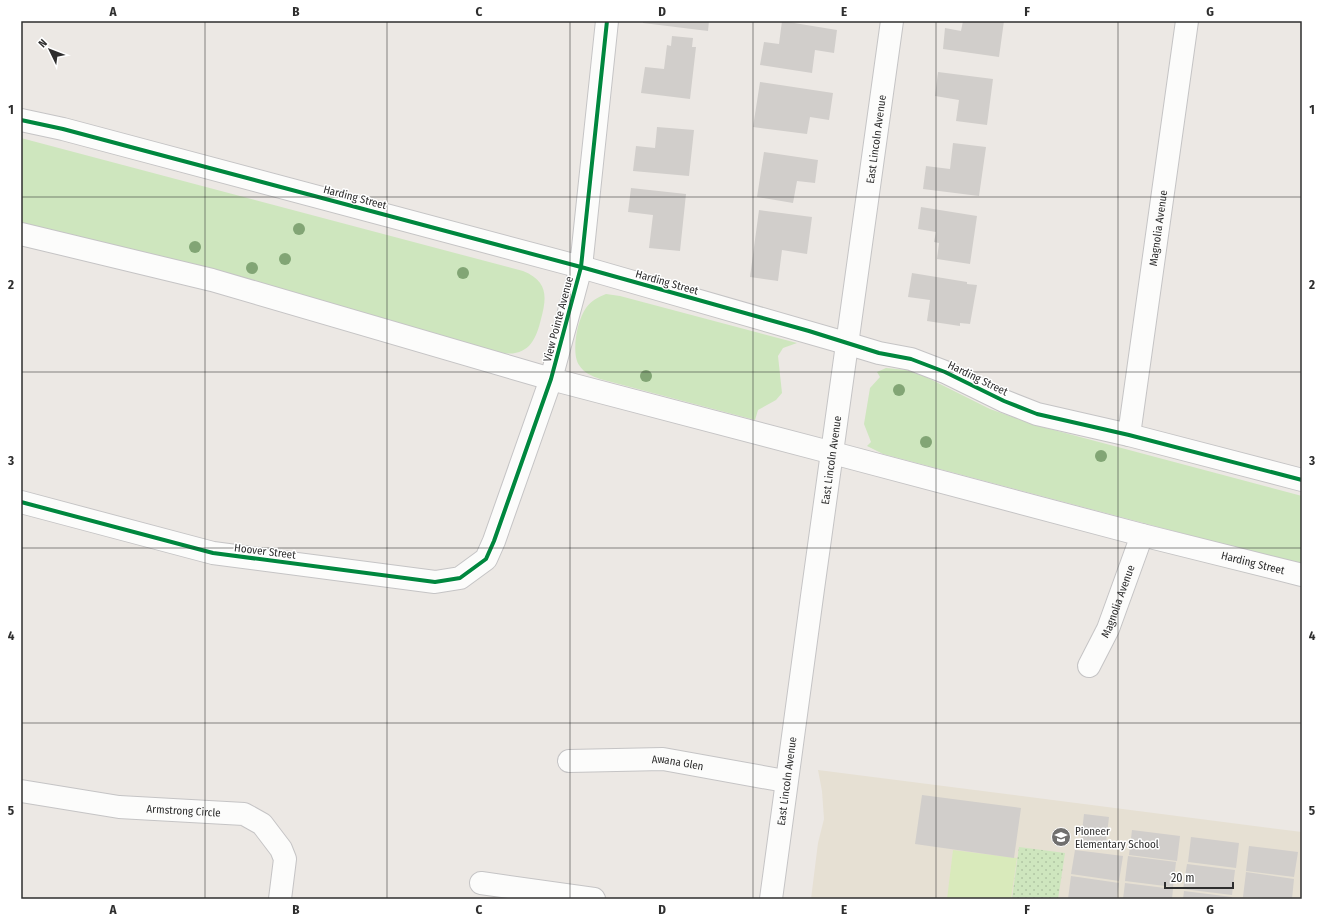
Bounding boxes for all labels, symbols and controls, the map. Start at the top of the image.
text: A [108,4,117,19]
text: B [292,4,300,19]
text: C [476,4,483,19]
text: D [658,4,666,19]
text: E [841,4,847,19]
text: F [1024,4,1030,19]
text: G [1206,4,1214,19]
north arrow [30,30,70,70]
text: N [36,37,50,50]
street label: East Lincoln Avenue [864,94,889,185]
text: 1 [8,102,14,117]
text: 1 [1309,102,1315,117]
street label: Harding Street [322,183,388,212]
street label: Magnolia Avenue [1147,189,1170,267]
street label: Harding Street [634,267,700,298]
street label: View Pointe Avenue [541,275,576,363]
text: 2 [7,277,14,292]
text: 2 [1308,277,1315,292]
street label: Harding Street [946,358,1010,399]
street label: East Lincoln Avenue [819,415,844,505]
text: 3 [7,453,14,468]
text: 3 [1308,453,1315,468]
street label: Hoover Street [233,541,297,562]
street label: Harding Street [1220,549,1286,577]
street label: Magnolia Avenue [1099,563,1138,640]
text: 4 [8,628,15,643]
text: 4 [1309,628,1316,643]
street label: East Lincoln Avenue [775,736,800,826]
street label: Awana Glen [652,753,705,773]
text: 5 [8,803,14,818]
street label: Armstrong Circle [146,803,221,820]
text: 5 [1309,803,1315,818]
place label: Pioneer Elementary School [1075,825,1159,851]
school or university icon: Pioneer Elementary School [1050,826,1072,848]
scale bar [1165,864,1233,890]
text: 20 m [1171,871,1195,885]
text: A [108,902,117,917]
text: B [292,902,300,917]
text: C [476,902,483,917]
text: D [658,902,666,917]
text: E [841,902,847,917]
text: F [1024,902,1030,917]
text: G [1206,902,1214,917]

